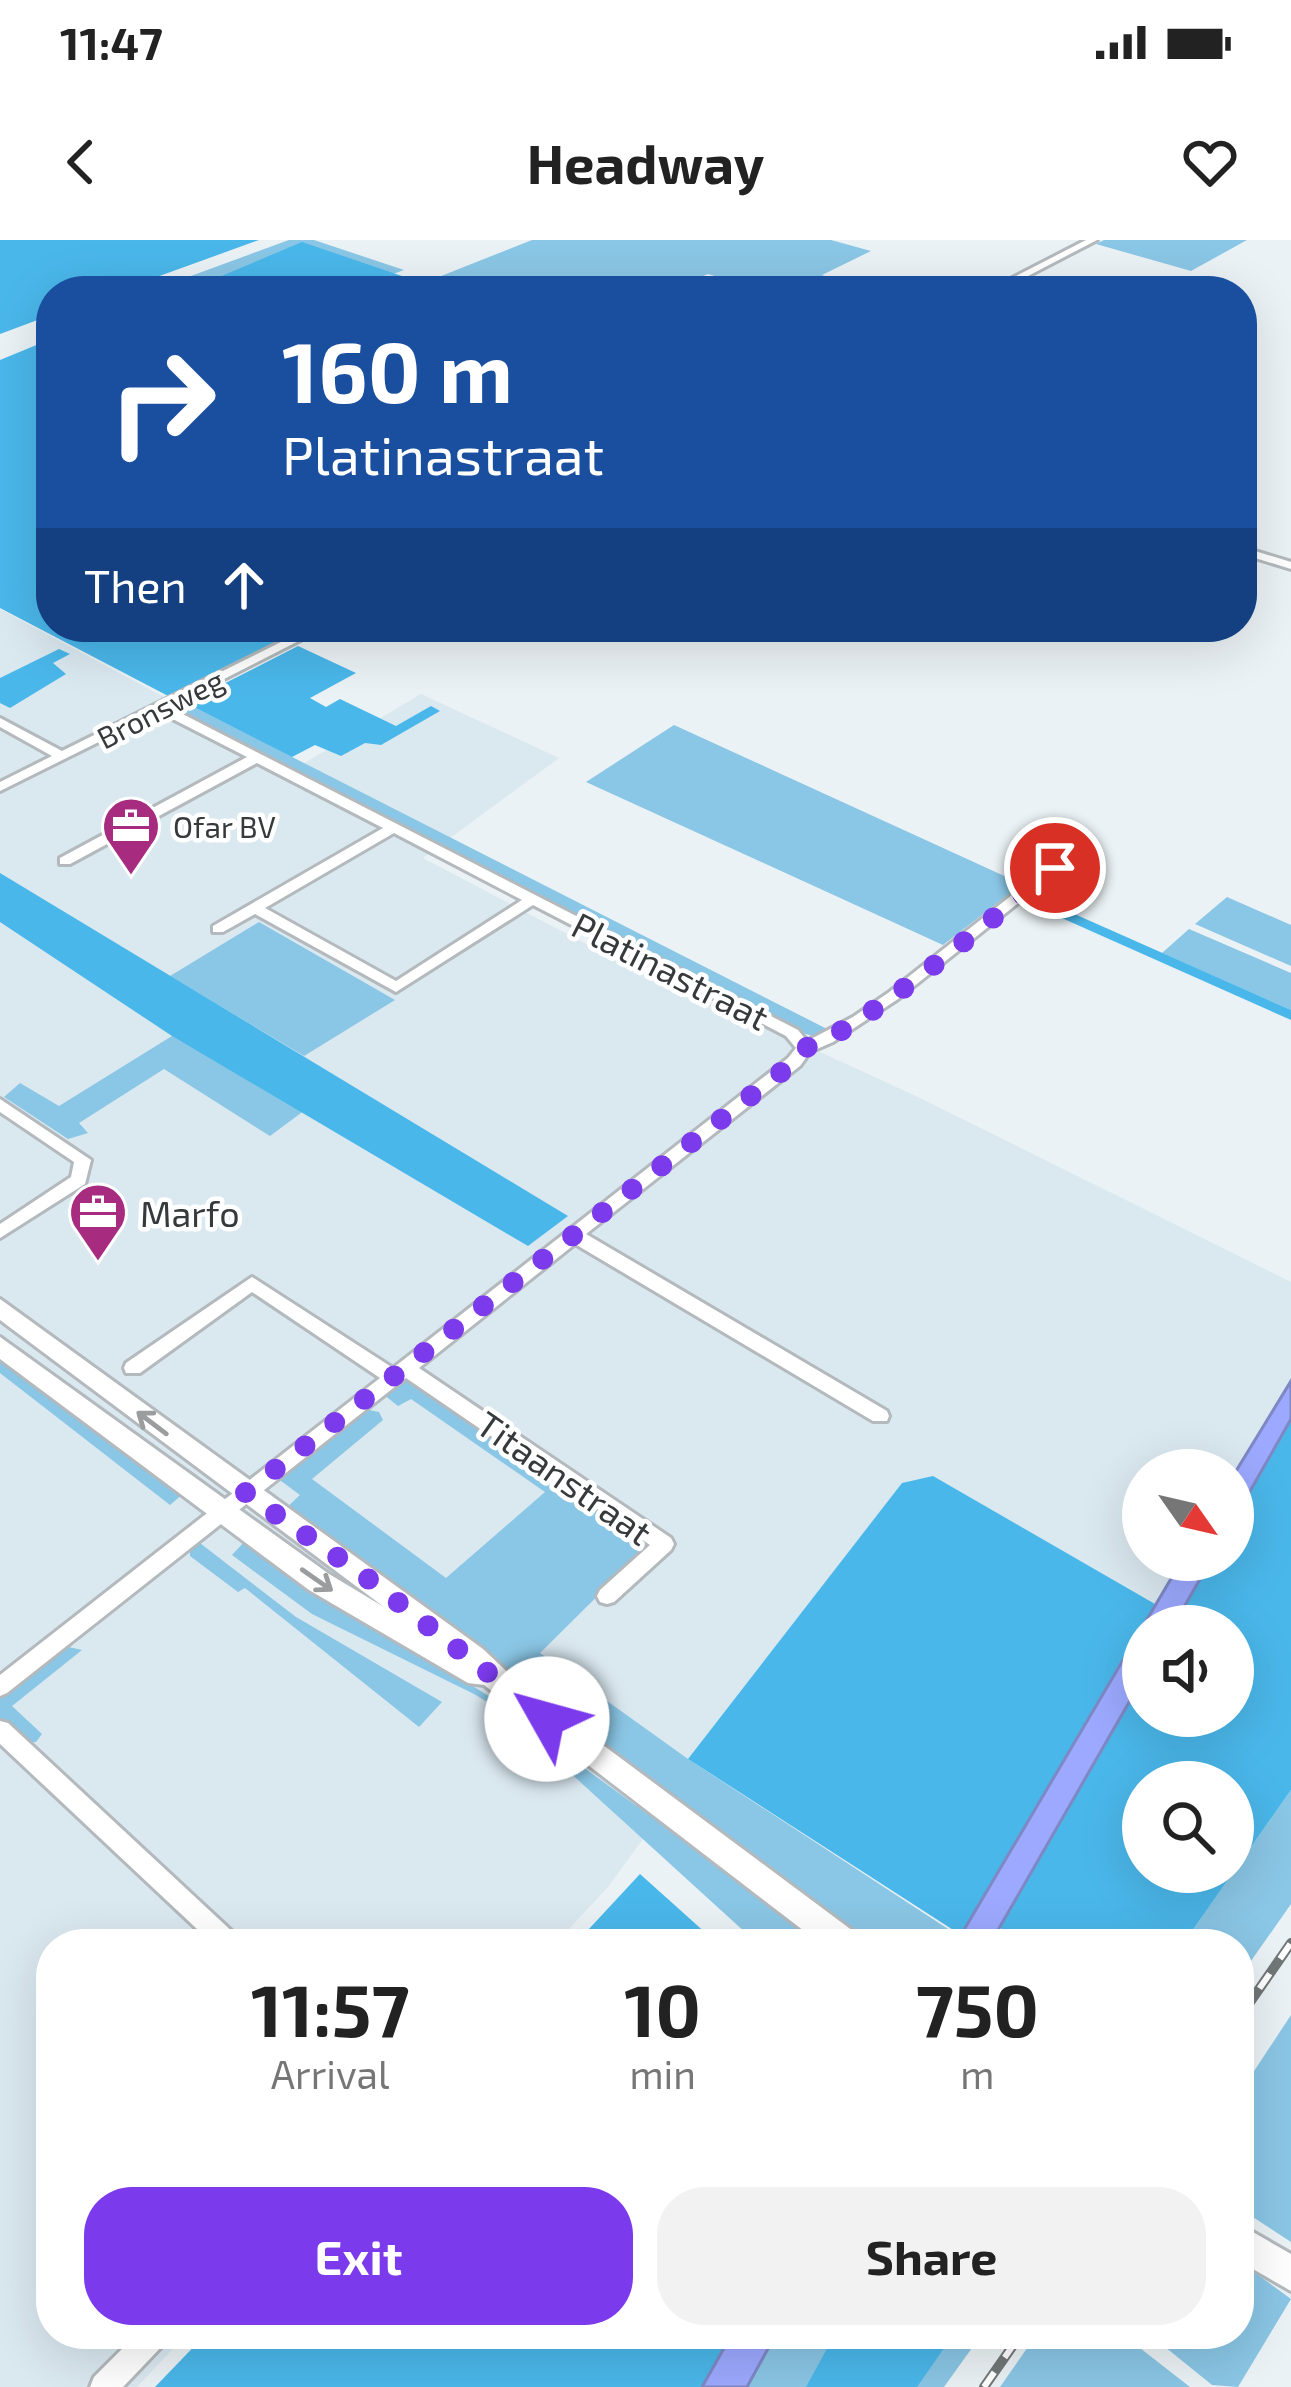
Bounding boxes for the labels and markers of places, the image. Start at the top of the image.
office icon: Ofar BV [100,795,162,877]
place label: Ofar BV [173,808,276,844]
pin [1004,817,1106,919]
office icon: Marfo [67,1181,129,1263]
place label: Marfo [140,1191,240,1234]

